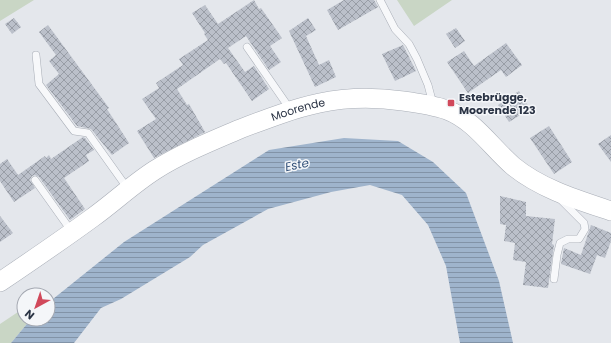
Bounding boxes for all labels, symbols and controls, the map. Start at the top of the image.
place label: Estebrügge, Moorende 123 [459,89,536,118]
street label: Moorende [269,94,327,125]
marker: Estebrügge, Moorende 123 [446,98,456,108]
water label: Este [283,154,311,175]
north arrow [16,287,56,327]
text: N [21,306,38,323]

